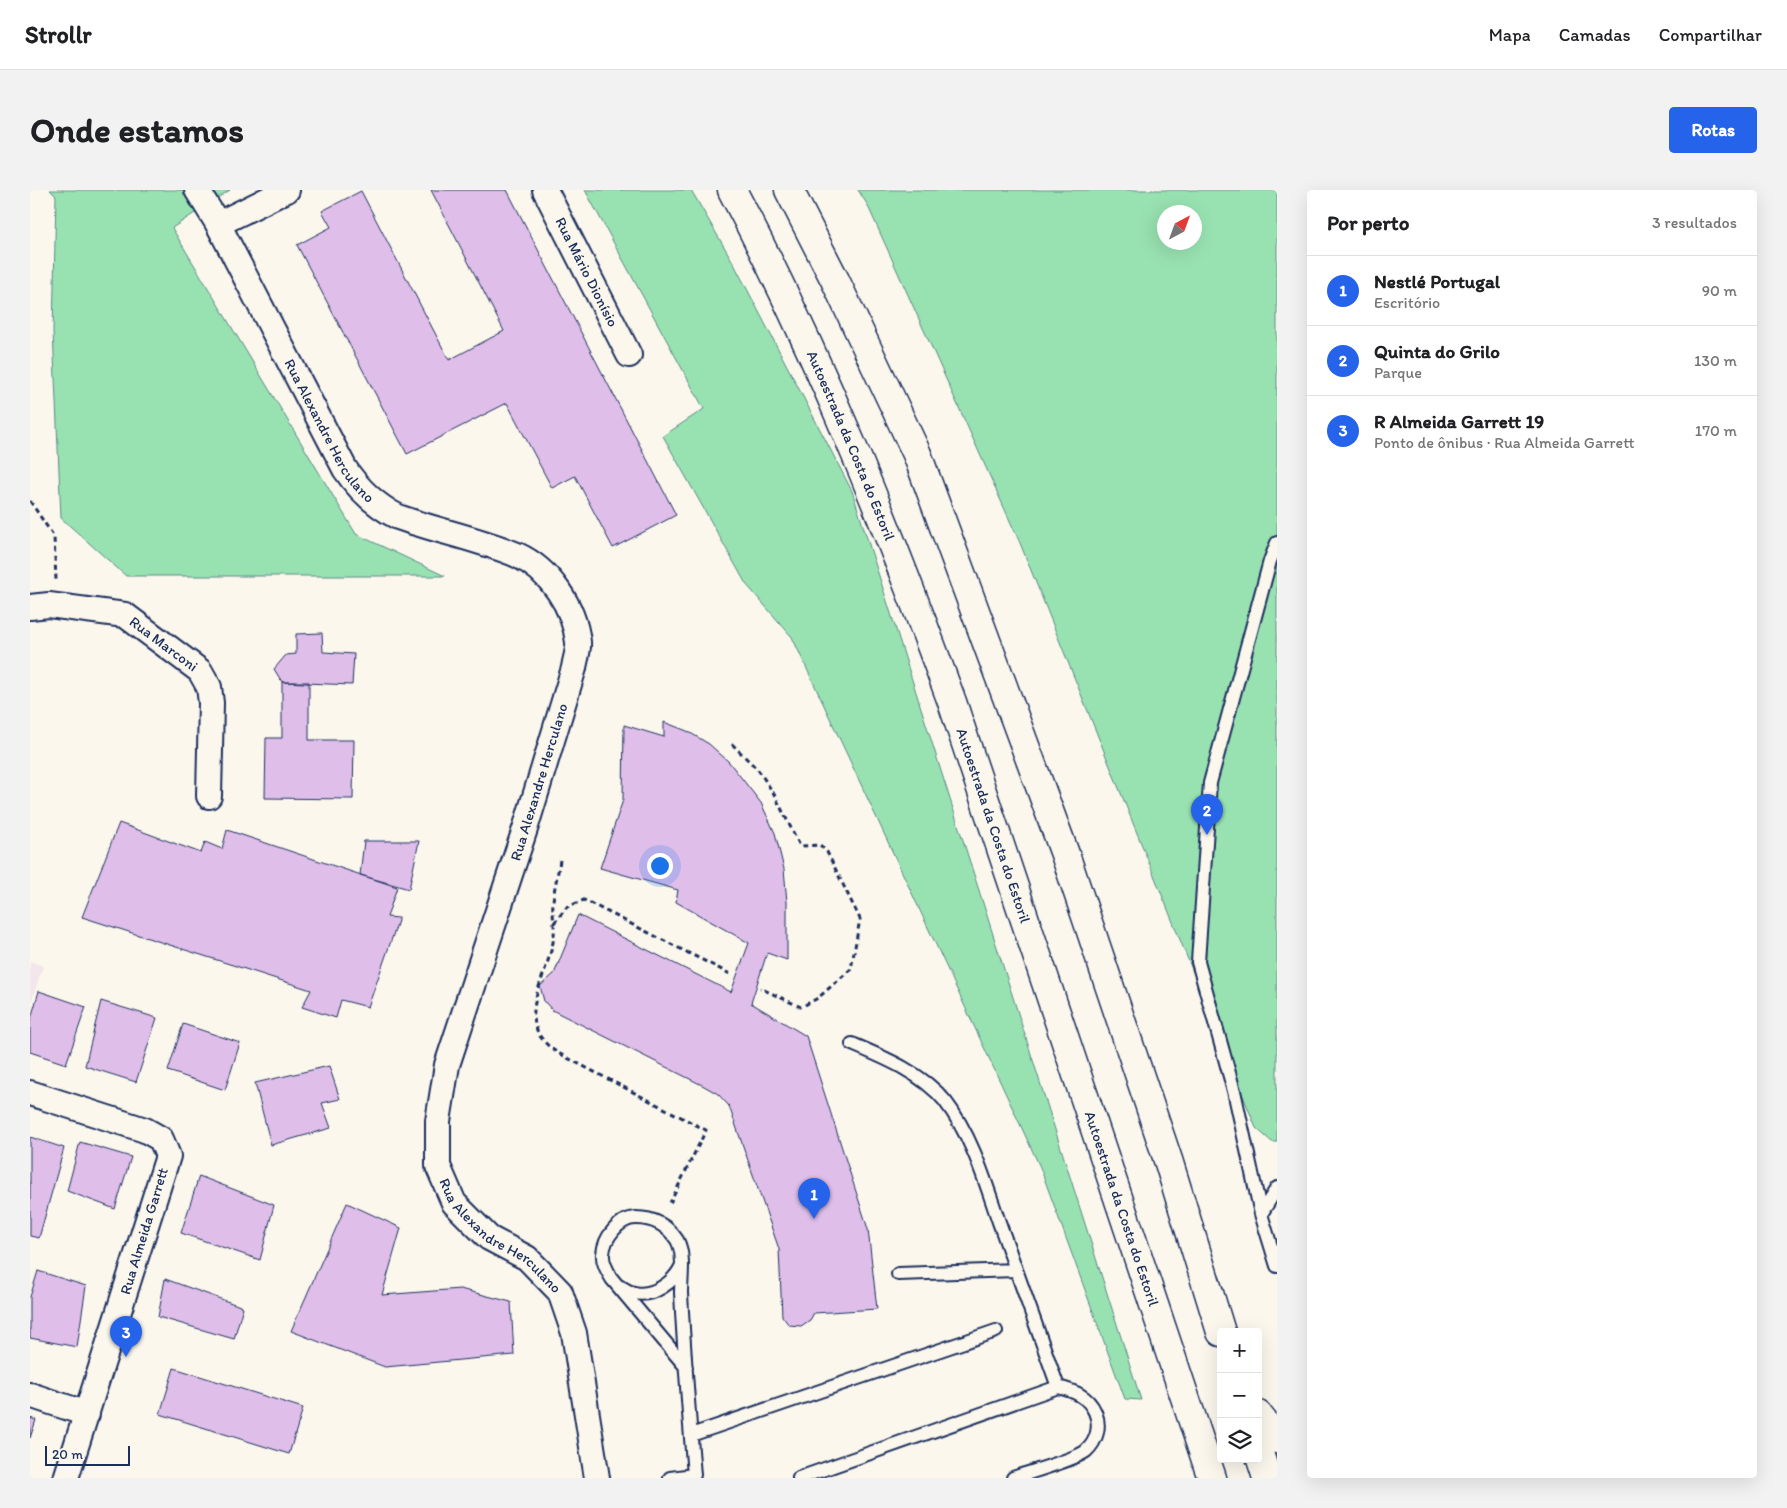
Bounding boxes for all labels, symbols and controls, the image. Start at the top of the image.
text: Strollr [25,20,91,49]
text: Mapa [1489,24,1531,46]
text: Camadas [1559,24,1631,46]
text: Compartilhar [1659,24,1762,46]
button: Rotas [1669,107,1757,153]
text: Onde estamos [30,109,244,151]
north arrow [1157,205,1202,250]
text: Por perto [1327,210,1409,235]
text: 3 resultados [1652,213,1737,232]
street label: Rua Mário Dionísio [551,214,622,330]
text: Nestlé Portugal [1374,270,1500,293]
text: 1 [1339,281,1347,300]
text: 90 m [1702,281,1737,300]
text: Escritório [1374,293,1440,312]
text: Quinta do Grilo [1374,340,1500,363]
street label: Autoestrada da Costa do Estoril [803,348,899,544]
text: 2 [1339,351,1347,370]
text: 130 m [1694,351,1737,370]
street label: Rua Alexandre Herculano [280,356,378,506]
text: Parque [1374,363,1422,382]
text: R Almeida Garrett 19 [1374,410,1544,433]
text: 3 [1339,421,1347,440]
text: 170 m [1695,421,1737,440]
text: Ponto de ônibus · Rua Almeida Garrett [1374,433,1635,452]
street label: Rua Marconi [126,612,201,675]
street label: Rua Alexandre Herculano [506,701,572,863]
street label: Autoestrada da Costa do Estoril [952,726,1035,926]
pin: 2 [1191,794,1223,835]
your location [647,853,673,879]
street label: Autoestrada da Costa do Estoril [1081,1109,1163,1309]
street label: Rua Almeida Garrett [116,1165,172,1297]
street label: Rua Alexandre Herculano [435,1176,565,1297]
pin: 1 [798,1178,830,1219]
pin: 3 [110,1316,142,1357]
map controls [1217,1328,1262,1463]
button: + [1217,1328,1262,1373]
button: − [1217,1373,1262,1418]
button: layers [1217,1418,1262,1463]
scale bar [45,1443,130,1466]
text: 20 m [52,1446,83,1463]

